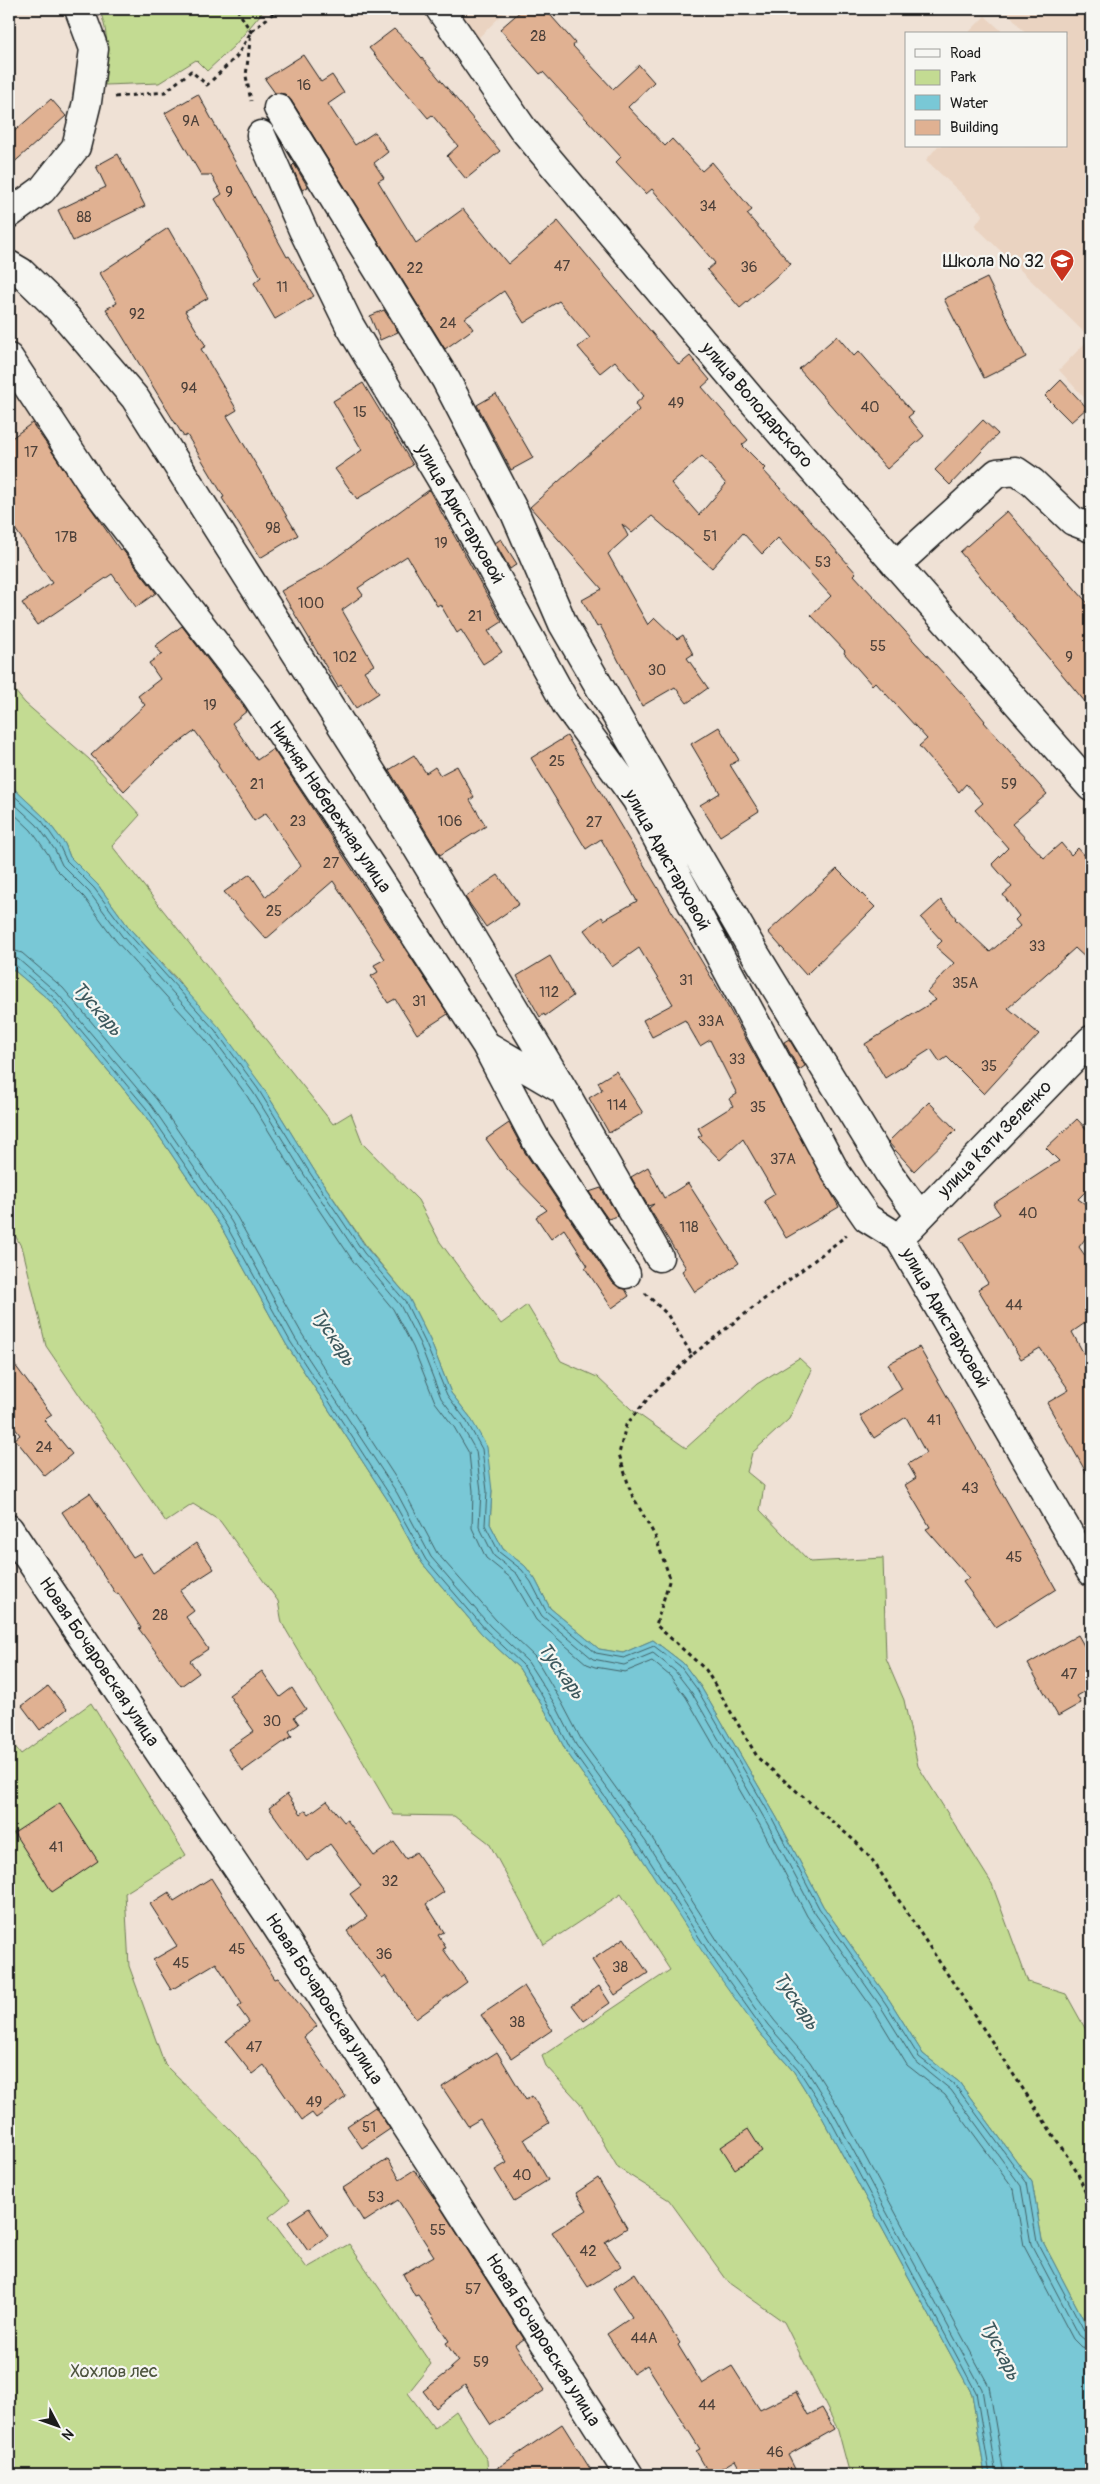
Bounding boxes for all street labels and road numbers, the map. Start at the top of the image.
street label: улица Володарского [695,337,818,473]
street label: улица Аристарховой [410,439,509,588]
street label: Нижняя Набережная улица [264,717,396,897]
street label: улица Аристарховой [618,785,715,934]
street label: улица Кати Зеленко [932,1075,1057,1203]
street label: улица Аристарховой [895,1243,994,1392]
street label: Новая Бочаровская улица [34,1573,164,1751]
street label: Новая Бочаровская улица [260,1909,388,2089]
street label: Новая Бочаровская улица [480,2249,606,2431]

